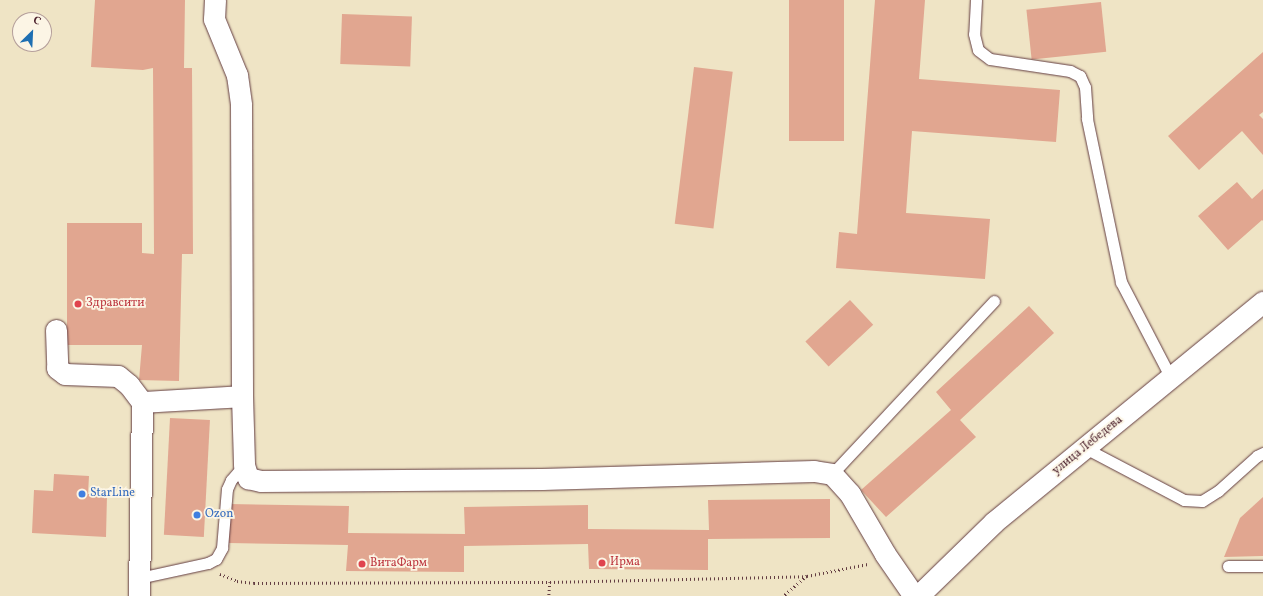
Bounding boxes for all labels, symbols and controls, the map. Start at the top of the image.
north arrow [12,12,52,52]
text: С [30,13,43,30]
place label: Здравсити [86,297,144,311]
marker: Здравсити [73,299,83,309]
street label: улица Лебедева [1050,413,1126,479]
place label: StarLine [90,487,135,501]
marker: StarLine [77,489,87,499]
place label: Ozon [205,508,233,522]
marker: Ozon [192,510,202,520]
place label: Ирма [610,556,640,570]
place label: ВитаФарм [370,557,427,571]
marker: Ирма [597,558,607,568]
marker: ВитаФарм [357,559,367,569]

